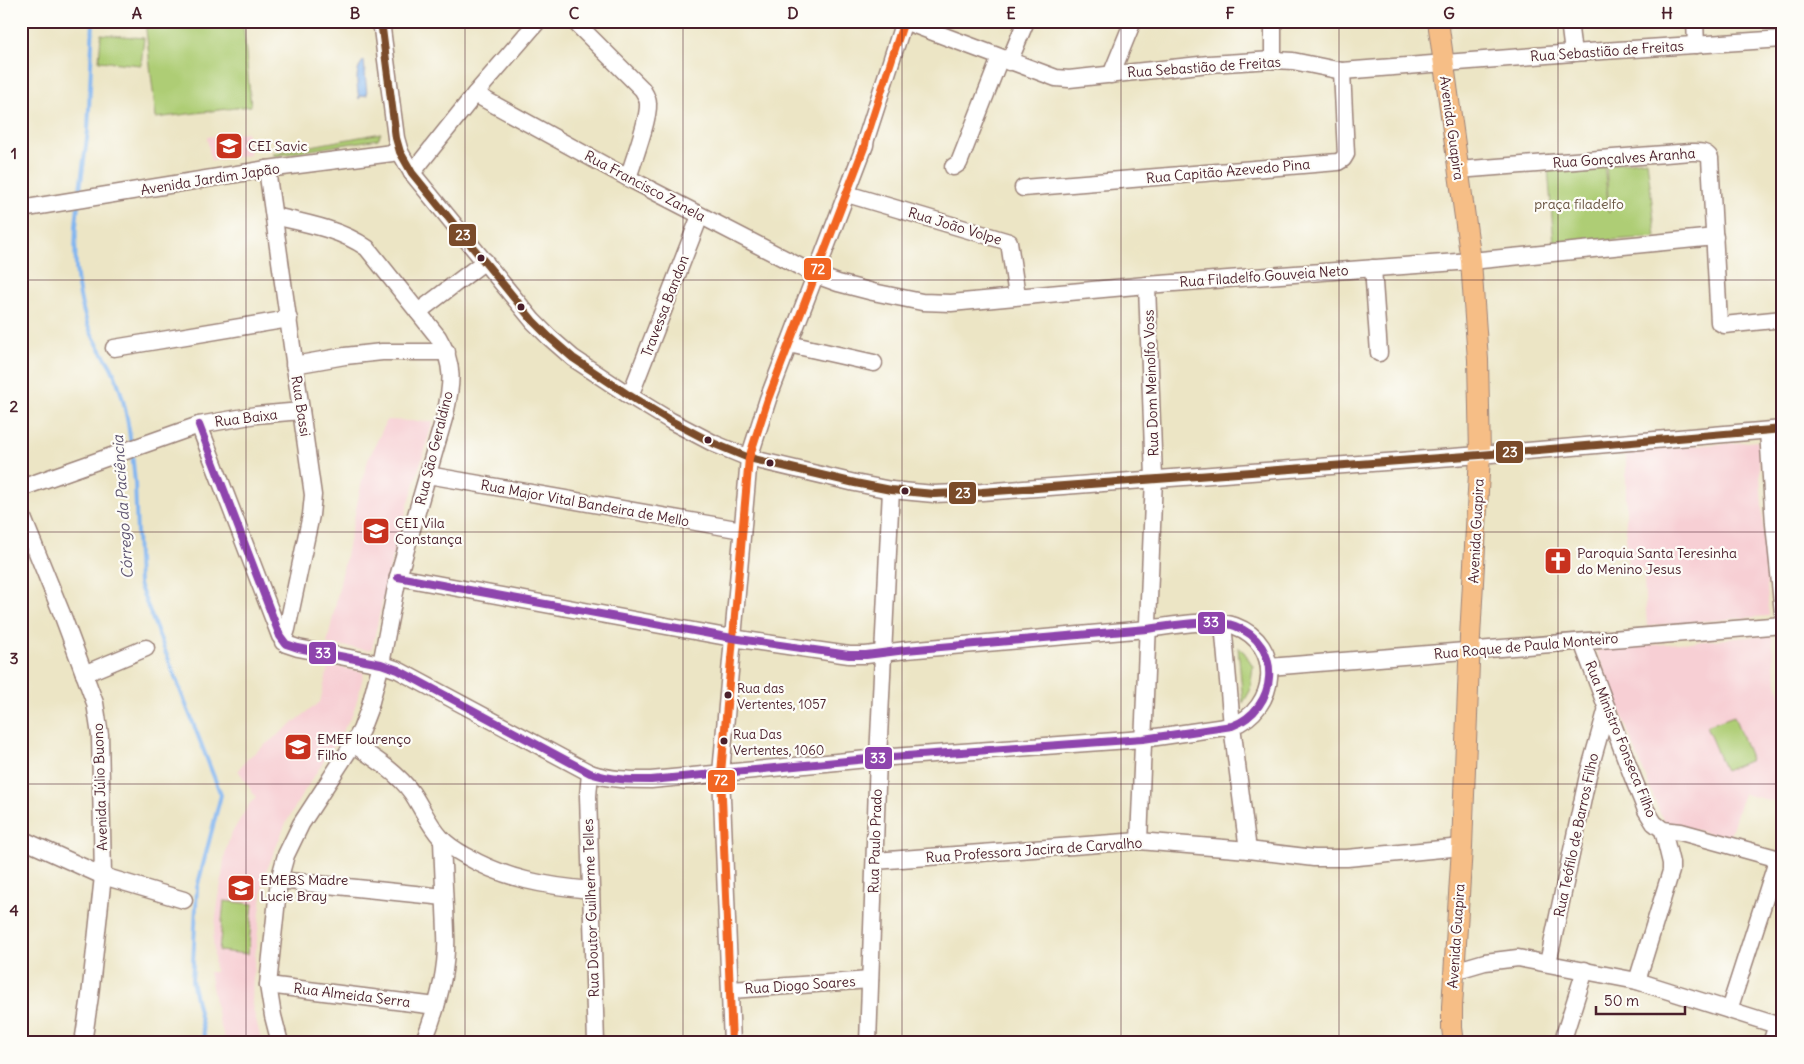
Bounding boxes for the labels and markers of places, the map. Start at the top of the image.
school or university icon: CEI Savic [214,131,244,161]
place label: CEI Savic [248,137,308,155]
unlabelled marker [476,253,486,263]
unlabelled marker [516,302,526,312]
unlabelled marker [703,435,713,445]
unlabelled marker [765,458,775,468]
unlabelled marker [900,486,910,496]
place label: CEI Vila Constança [395,514,462,548]
school or university icon: CEI Vila Constança [361,516,391,546]
place label: Paroquia Santa Teresinha do Menino Jesus [1577,544,1737,578]
church icon: Paroquia Santa Teresinha do Menino Jesus [1543,546,1573,576]
place label: Rua das Vertentes, 1057 [737,680,827,713]
marker: Rua das Vertentes, 1057 [723,690,733,700]
place label: Rua Das Vertentes, 1060 [733,726,824,759]
place label: EMEF lourenço Filho [317,730,411,764]
school or university icon: EMEF lourenço Filho [283,732,313,762]
marker: Rua Das Vertentes, 1060 [719,736,729,746]
place label: EMEBS Madre Lucie Bray [260,871,348,905]
school or university icon: EMEBS Madre Lucie Bray [226,873,256,903]

